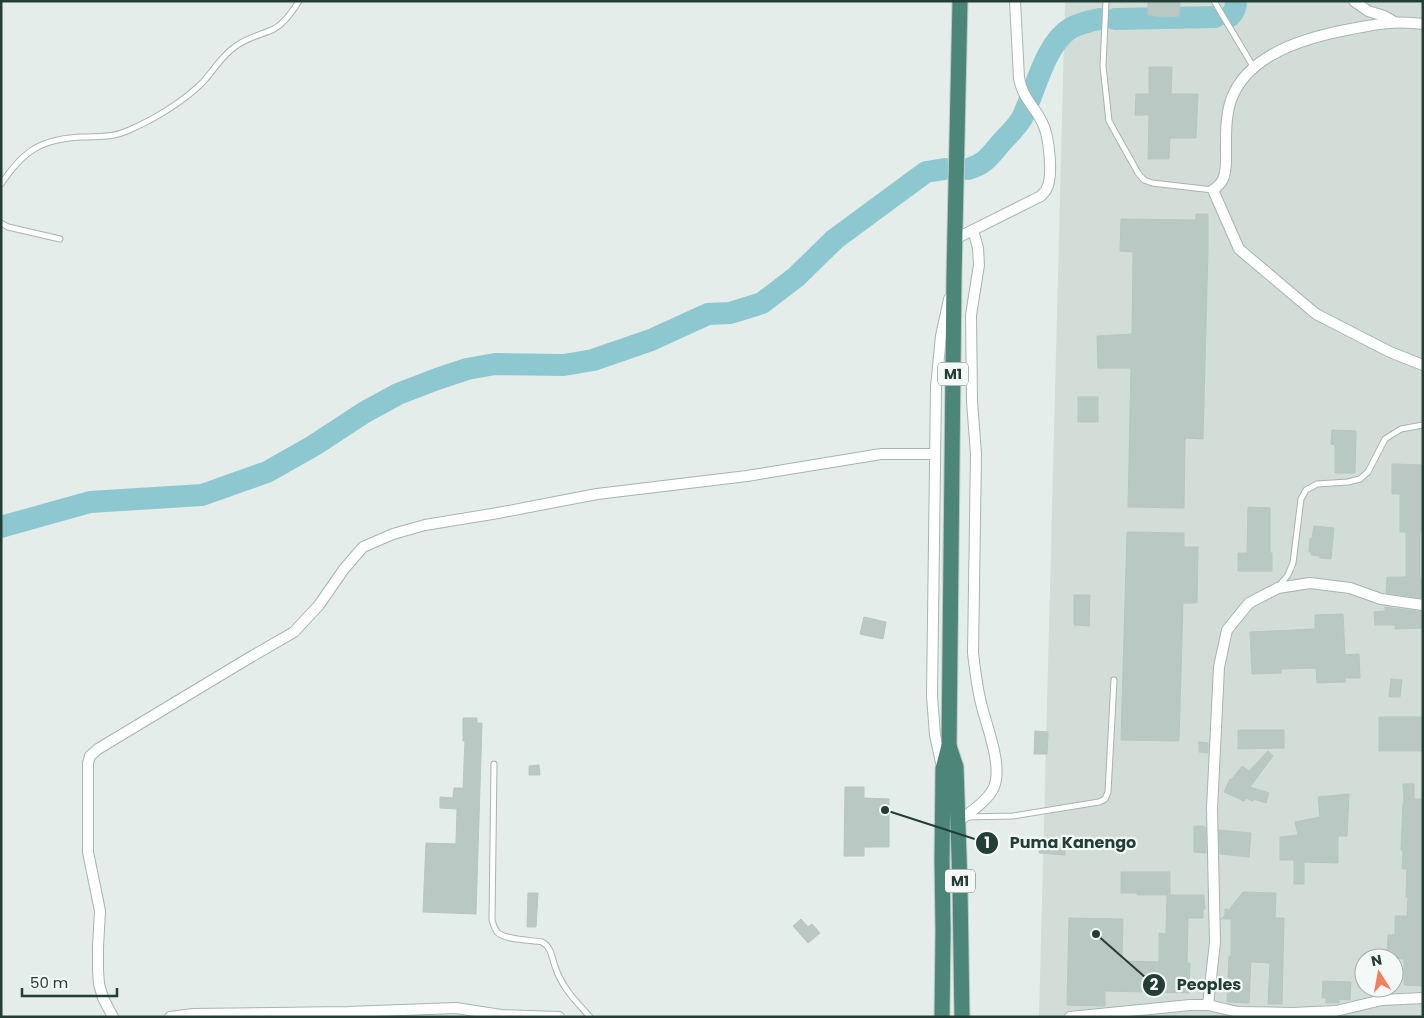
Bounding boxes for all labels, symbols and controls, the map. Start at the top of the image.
road number: M1 [938,362,968,386]
callout: Puma Kanengo [975,827,1146,858]
text: Puma Kanengo [1010,831,1136,854]
text: 1 [984,832,990,853]
road number: M1 [945,869,975,892]
north arrow [1354,948,1404,998]
text: N [1369,949,1384,971]
scale bar [22,966,118,998]
callout: Peoples [1142,969,1251,1000]
text: 50 m [30,972,68,993]
text: Peoples [1177,973,1241,996]
text: 2 [1150,974,1159,995]

